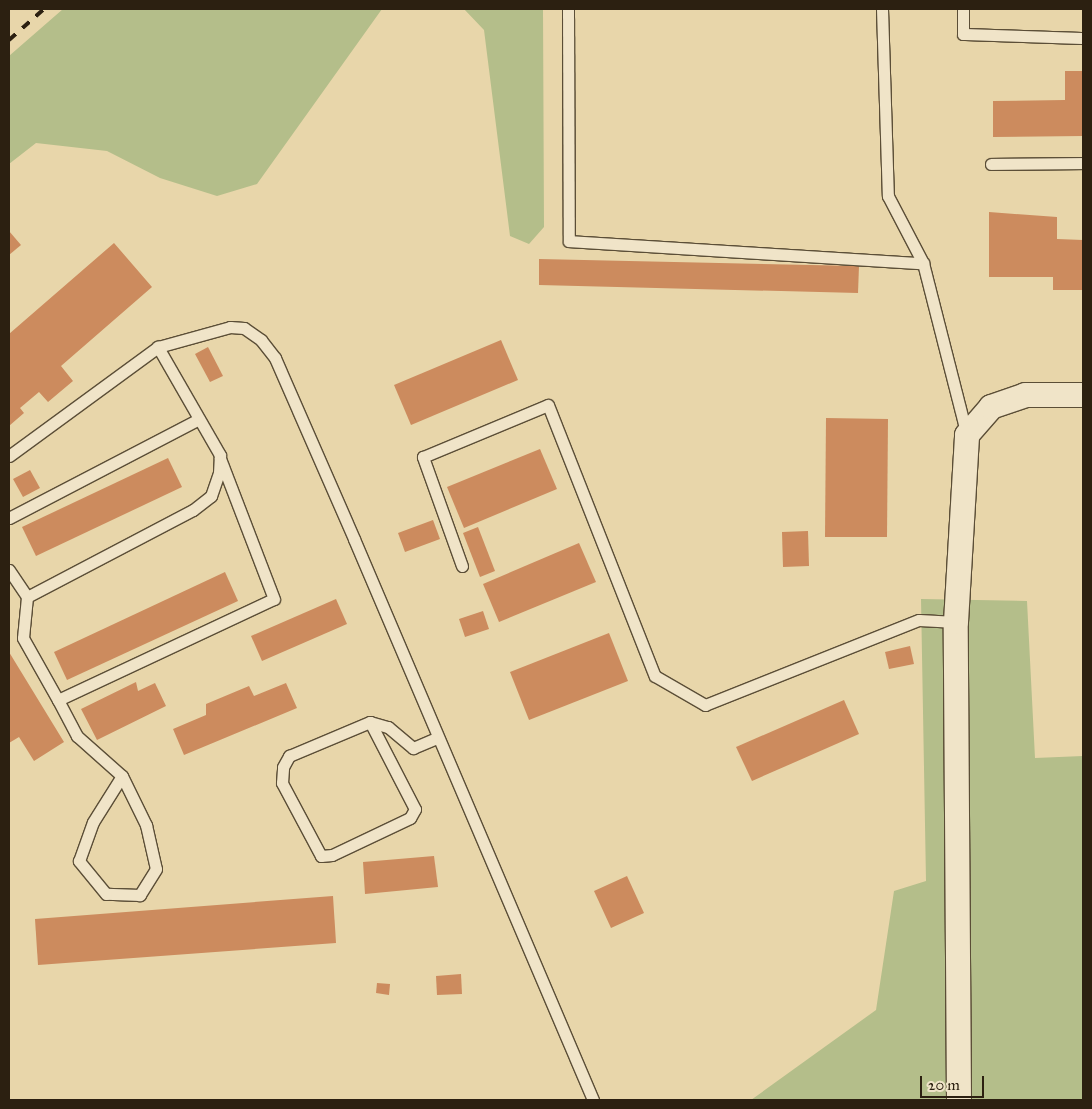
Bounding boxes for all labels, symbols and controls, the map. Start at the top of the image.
scale bar [922,1066,986,1098]
text: 20 m [928,1076,960,1094]

